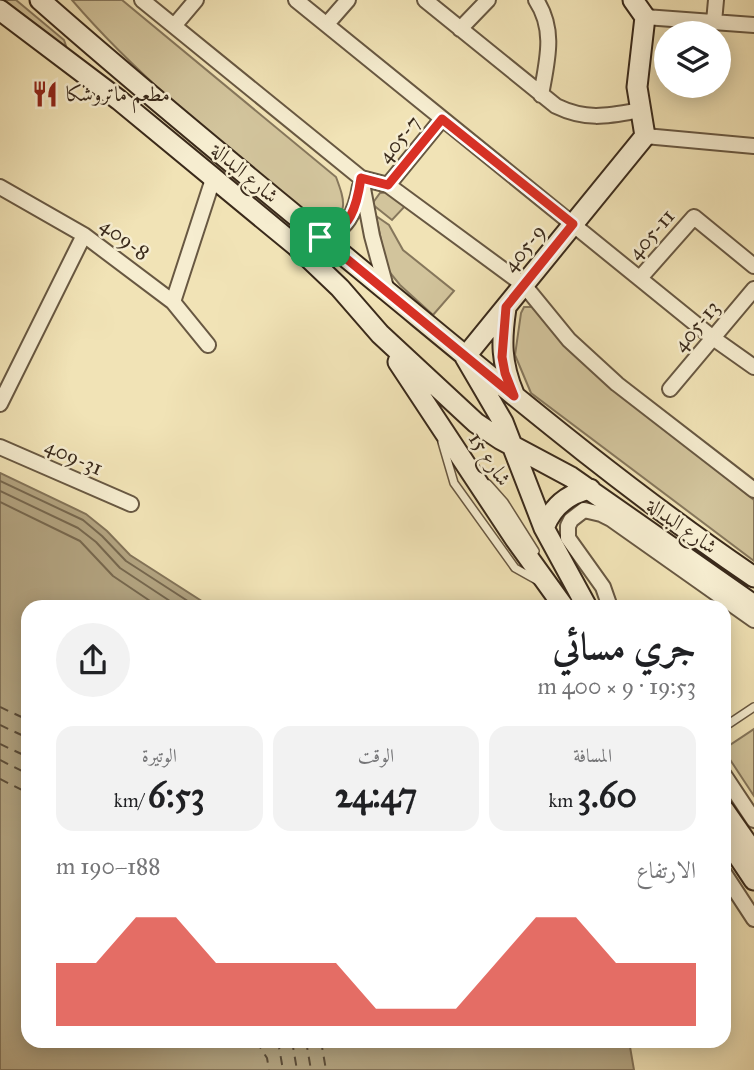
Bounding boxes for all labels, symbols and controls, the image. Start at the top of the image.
map controls [654,21,731,98]
button: layers [654,21,731,98]
restaurant icon: مطعم ماتروشكا [30,79,60,109]
place label: مطعم ماتروشكا [66,81,170,114]
street label: 405-7 [372,110,426,168]
street label: شارع البدالة [202,137,284,213]
street label: 405-11 [622,203,680,265]
pin [290,207,350,267]
street label: 409-8 [95,212,155,266]
icon: arrive [301,218,339,256]
street label: 405-9 [497,219,551,277]
street label: 405-13 [667,295,725,357]
street label: شارع 15 [459,427,517,493]
street label: 409-31 [41,433,107,481]
street label: شارع البدالة [638,492,722,564]
button: share [56,623,130,697]
text: جري مسائي [552,623,696,669]
text: 19:53 · 9 × 400 m [537,672,696,700]
text: الوتيرة [142,744,177,767]
text: الوقت [358,744,394,767]
text: المسافة [573,744,612,767]
text: 6:53 [148,774,205,817]
text: 24:47 [335,774,417,817]
text: 3.60 [577,774,637,817]
text: /km [114,789,148,812]
text: km [548,789,577,812]
text: 188–190 m [56,852,161,880]
text: الارتفاع [636,856,696,884]

